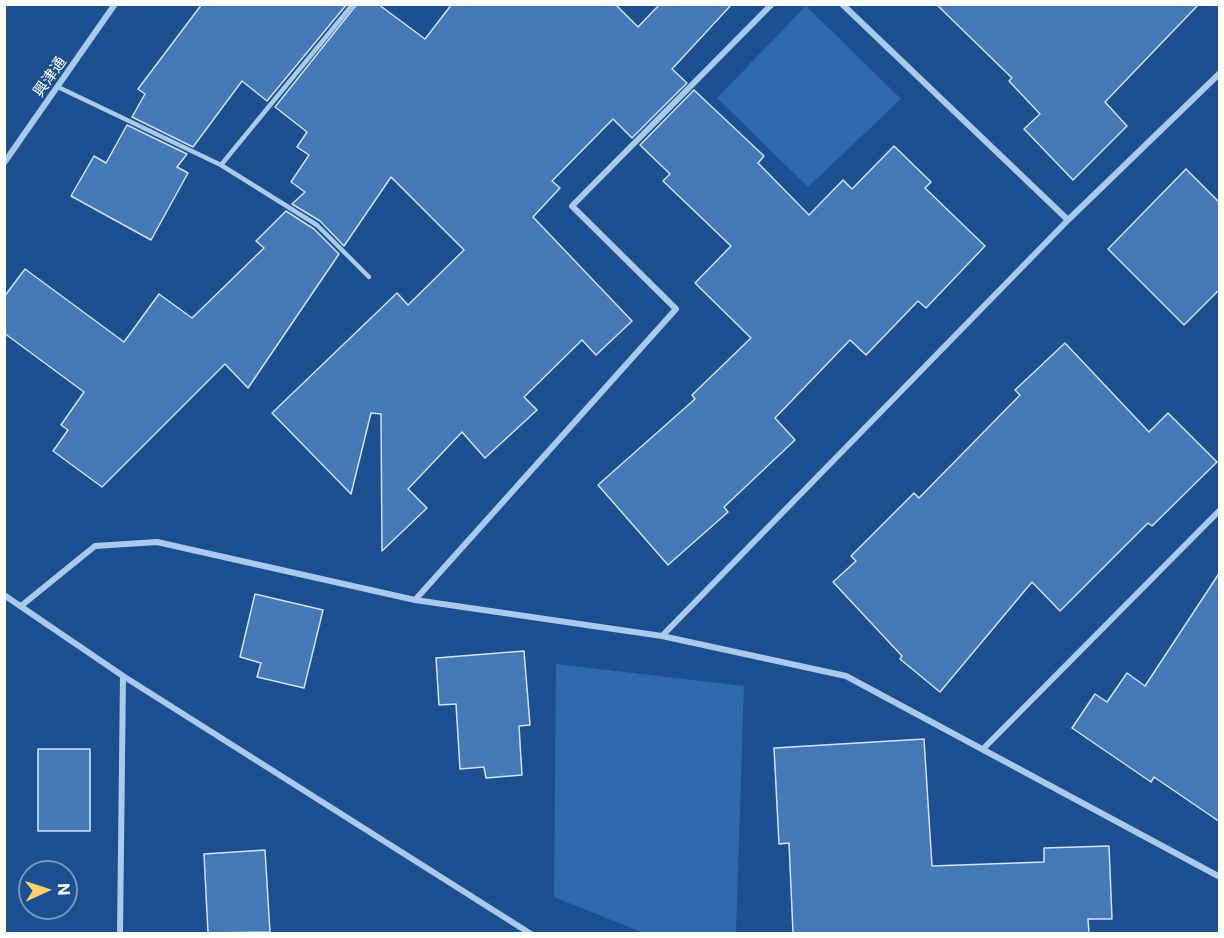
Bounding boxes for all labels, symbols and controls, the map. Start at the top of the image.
street label: 興津通 [30,53,70,101]
north arrow [18,860,78,920]
text: N [54,883,74,896]

